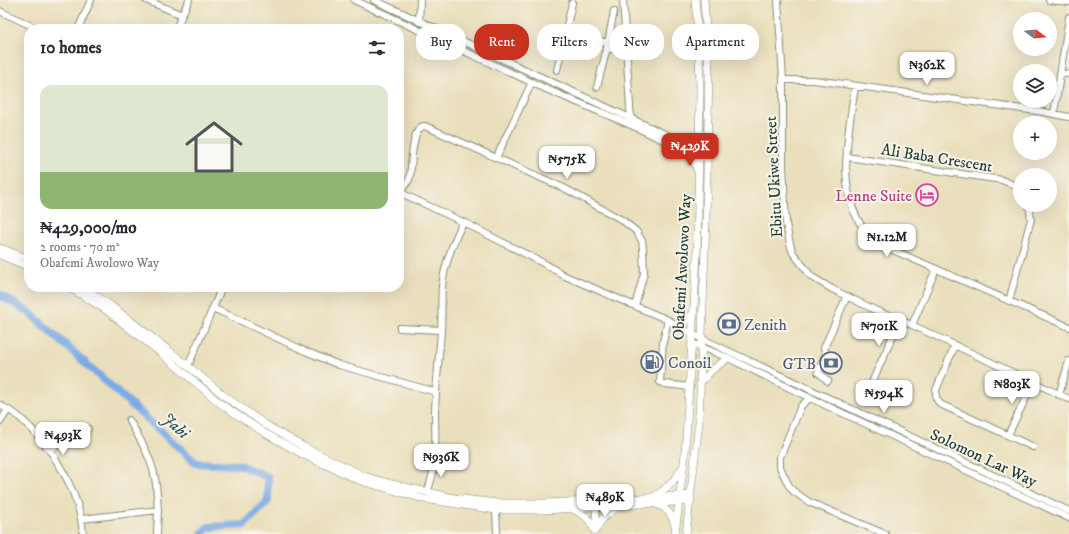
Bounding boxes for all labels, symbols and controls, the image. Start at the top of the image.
north arrow [1013,12,1057,56]
map controls [1013,12,1057,212]
chip: Buy [416,24,466,60]
chip: Rent [474,24,529,60]
chip: Filters [537,24,602,60]
chip: New [610,24,664,60]
chip: Apartment [672,24,759,60]
text: 10 homes [40,37,102,59]
icon: filters [366,37,388,59]
pin: ₦362K [899,52,955,86]
text: ₦362K [909,57,945,73]
button: layers [1013,64,1057,108]
icon: home [178,111,250,183]
street label: Ebitu Ukiwe Street [761,116,787,238]
button: + [1013,116,1057,160]
pin: ₦429K [662,133,718,167]
text: ₦429K [671,138,709,154]
street label: Ali Baba Crescent [880,139,994,177]
pin: ₦575K [539,146,595,180]
text: ₦575K [548,151,586,167]
button: − [1013,168,1057,212]
hotel icon: Lenne Suite [914,182,940,208]
place label: Lenne Suite [835,186,912,206]
street label: Obafemi Awolowo Way [668,193,696,341]
text: ₦429,000/mo [40,217,137,239]
pin: ₦1.12M [854,224,920,258]
text: ₦1.12M [867,229,907,245]
text: 2 rooms · 70 m² [40,239,120,255]
text: Obafemi Awolowo Way [40,255,159,271]
bank icon: Zenith [716,311,742,337]
pin: ₦701K [851,313,907,347]
place label: Zenith [744,315,787,335]
text: ₦701K [860,318,898,334]
fuel station icon: Conoil [639,349,665,375]
bank icon: GTB [818,350,844,376]
place label: Conoil [668,353,712,373]
place label: GTB [783,354,816,374]
pin: ₦803K [984,371,1040,405]
text: ₦803K [994,376,1030,392]
pin: ₦594K [856,380,912,414]
text: ₦594K [865,385,903,401]
water label: Jabi [157,408,195,445]
pin: ₦493K [35,422,91,456]
street label: Solomon Lar Way [927,424,1041,492]
text: ₦493K [44,427,82,443]
pin: ₦936K [413,444,469,478]
text: ₦936K [423,449,459,465]
pin: ₦489K [577,484,633,518]
text: ₦489K [586,489,625,505]

